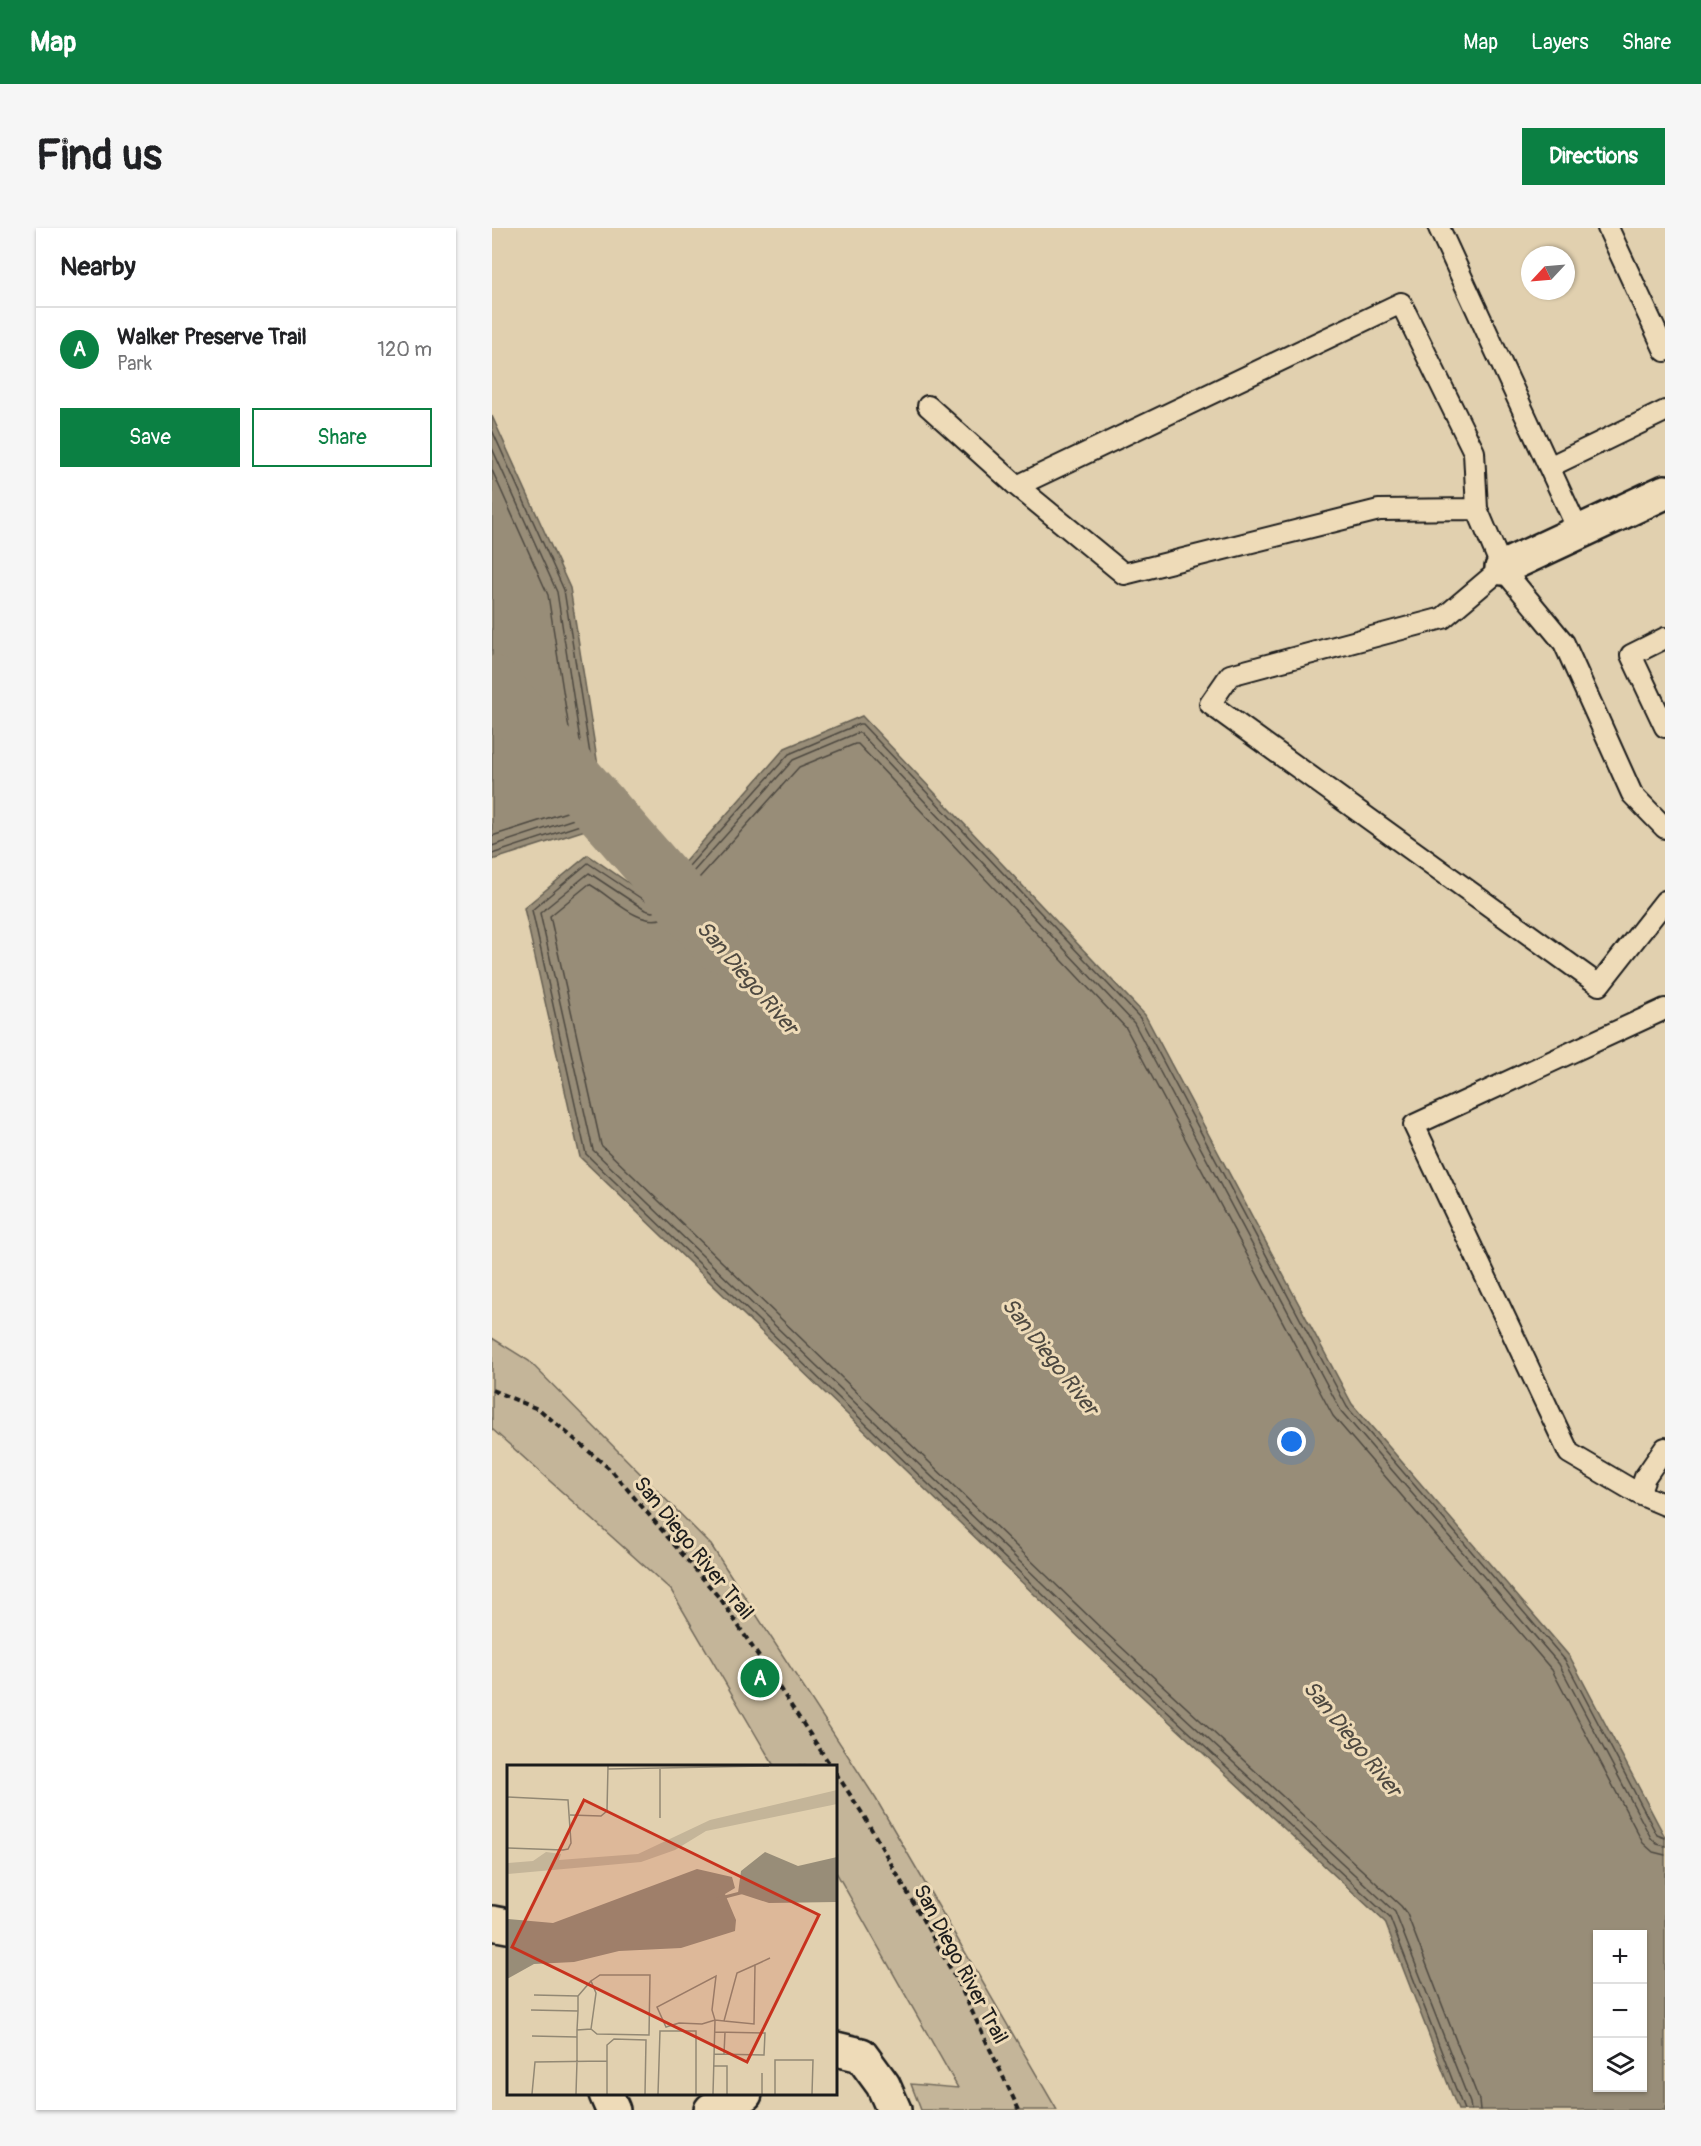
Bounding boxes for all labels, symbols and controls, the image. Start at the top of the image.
text: Map [30,25,76,60]
text: Map [1463,29,1498,56]
text: Layers [1531,29,1589,56]
text: Share [1622,29,1671,56]
button: Directions [1522,128,1665,185]
text: Find us [36,130,162,182]
north arrow [1521,246,1575,300]
text: Nearby [60,251,136,283]
text: Walker Preserve Trail [117,323,307,351]
text: A [73,337,86,362]
text: 120 m [377,337,432,362]
text: Park [117,351,152,376]
button: Save [60,408,240,467]
button: Share [252,408,432,467]
water label: San Diego River [690,915,806,1043]
water label: San Diego River [996,1292,1107,1424]
your location [1277,1427,1306,1456]
street label: San Diego River Trail [627,1471,760,1626]
pin: A [740,1656,780,1700]
water label: San Diego River [1297,1675,1410,1805]
inset map [507,1765,837,2095]
street label: San Diego River Trail [907,1880,1014,2049]
map controls [1593,1930,1647,2092]
button: + [1593,1930,1647,1984]
button: − [1593,1984,1647,2038]
button: layers [1593,2038,1647,2092]

